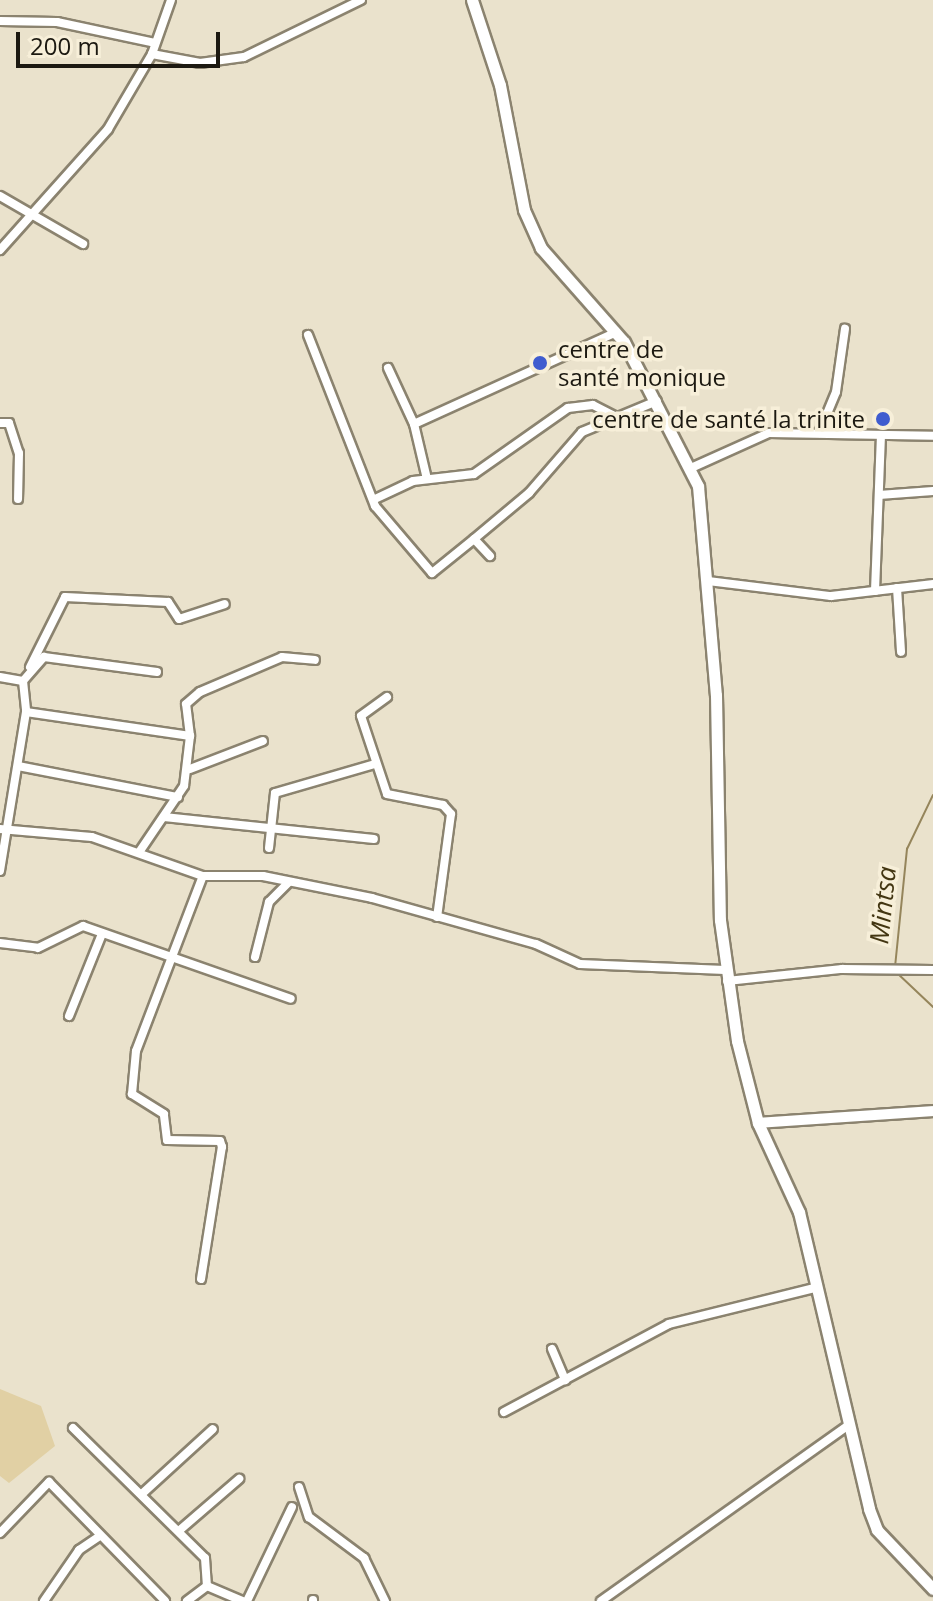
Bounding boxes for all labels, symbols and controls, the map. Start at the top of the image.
scale bar [20,16,224,66]
text: 200 m [30,29,100,62]
place label: centre de santé monique [558,335,726,391]
marker: centre de santé monique [529,352,551,374]
place label: centre de santé la trinite [592,405,865,433]
marker: centre de santé la trinite [872,408,894,430]
water label: Mintsa [863,865,903,945]

